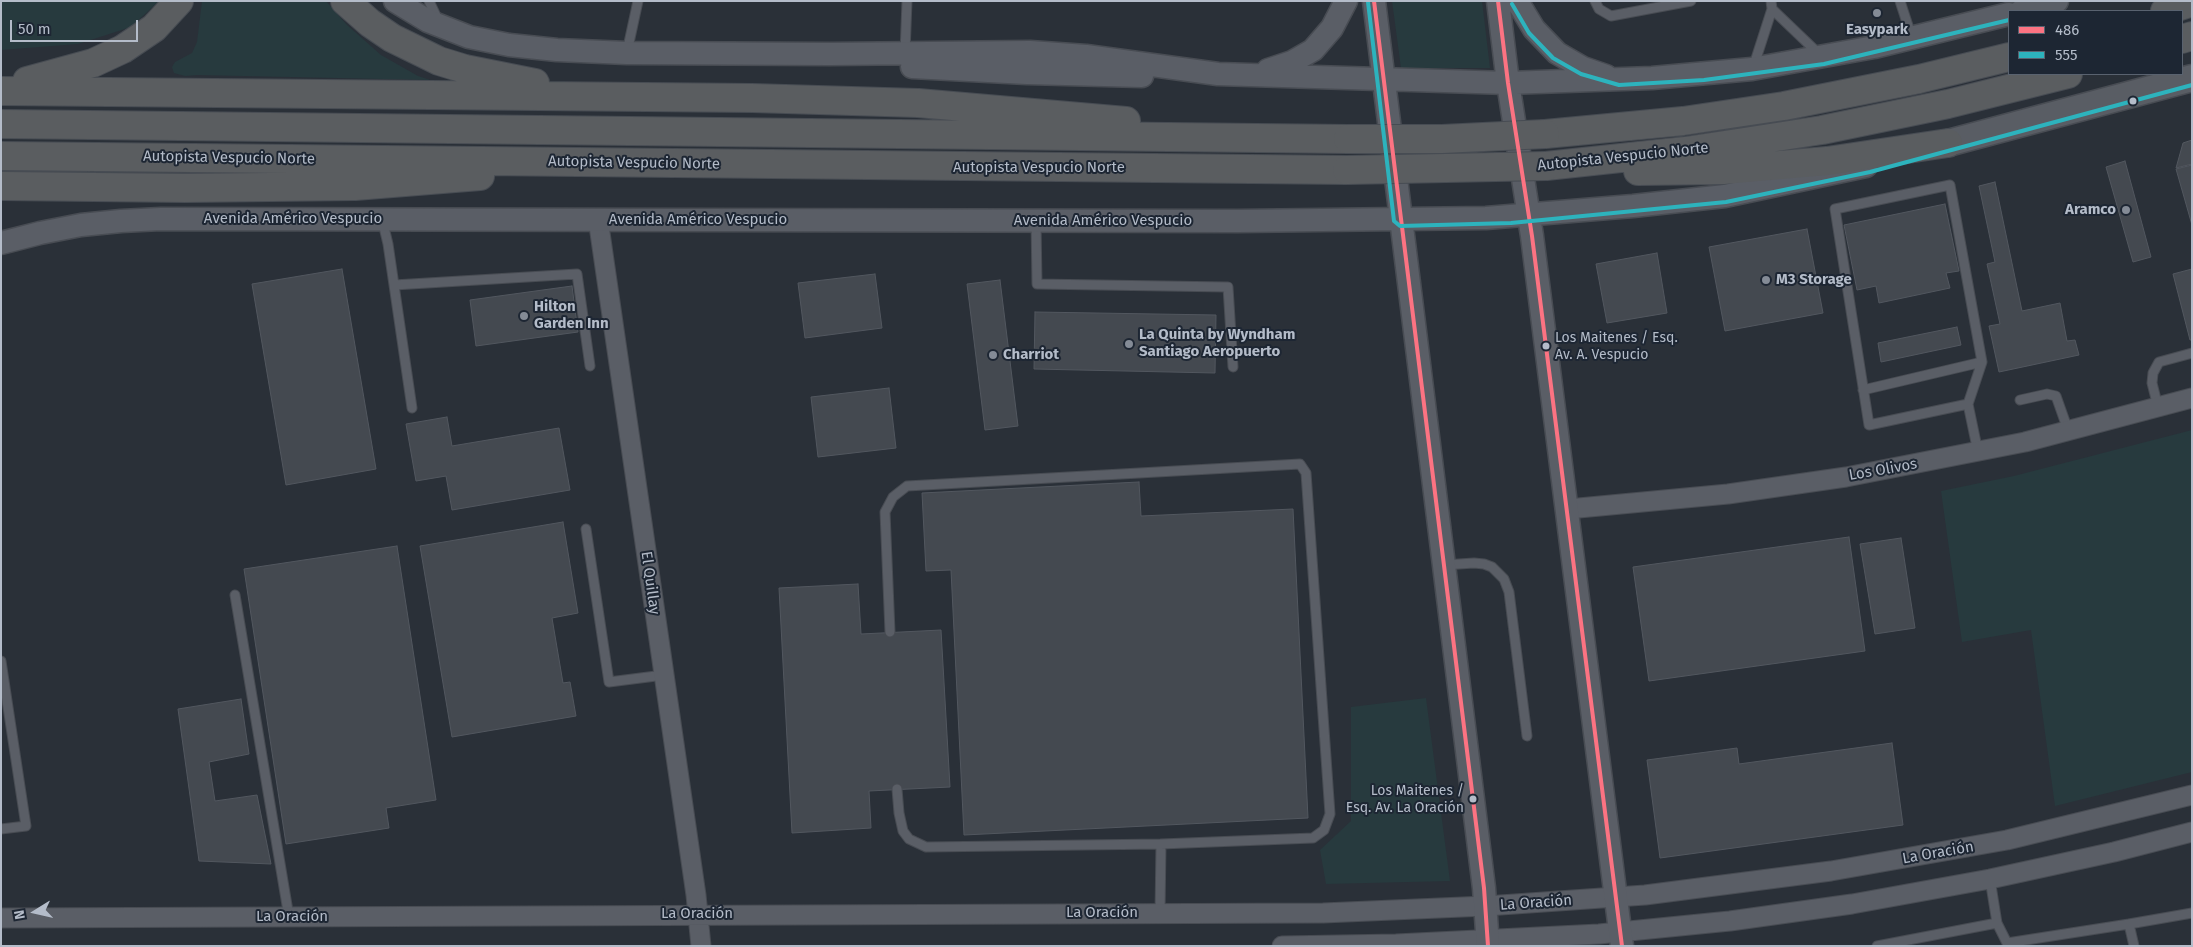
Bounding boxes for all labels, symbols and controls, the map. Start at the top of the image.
marker: Easypark [1871,7,1883,19]
scale bar [12,10,140,42]
legend [2008,10,2183,75]
text: 50 m [18,20,51,38]
place label: Easypark [1846,21,1908,39]
text: 486 [2055,21,2079,39]
text: 555 [2055,46,2077,64]
unlabelled marker [2128,96,2138,106]
street label: Autopista Vespucio Norte [1537,139,1709,175]
street label: Autopista Vespucio Norte [143,148,315,168]
street label: Autopista Vespucio Norte [548,153,720,173]
street label: Autopista Vespucio Norte [953,159,1125,177]
place label: Aramco [2065,201,2116,219]
marker: Aramco [2120,204,2132,216]
street label: Avenida Américo Vespucio [204,210,382,228]
street label: Avenida Américo Vespucio [609,211,787,229]
street label: Avenida Américo Vespucio [1014,212,1192,230]
place label: M3 Storage [1776,271,1852,289]
marker: M3 Storage [1760,274,1772,286]
place label: Hilton Garden Inn [534,298,609,333]
marker: Hilton Garden Inn [518,310,530,322]
place label: La Quinta by Wyndham Santiago Aeropuerto [1139,326,1295,361]
place label: Los Maitenes / Esq. Av. A. Vespucio [1555,330,1678,362]
marker: La Quinta by Wyndham Santiago Aeropuerto [1123,338,1135,350]
marker: Los Maitenes / Esq. Av. A. Vespucio [1541,341,1551,351]
place label: Charriot [1003,346,1059,364]
marker: Charriot [987,349,999,361]
street label: Los Olivos [1847,455,1919,485]
street label: El Quillay [637,550,663,616]
place label: Los Maitenes / Esq. Av. La Oración [1346,783,1464,816]
marker: Los Maitenes / Esq. Av. La Oración [1468,794,1478,804]
street label: La Oración [1901,838,1975,868]
north arrow [10,887,60,937]
street label: La Oración [1499,892,1573,914]
street label: La Oración [1066,904,1138,922]
street label: La Oración [661,905,733,923]
street label: La Oración [256,908,328,926]
text: N [11,909,29,921]

